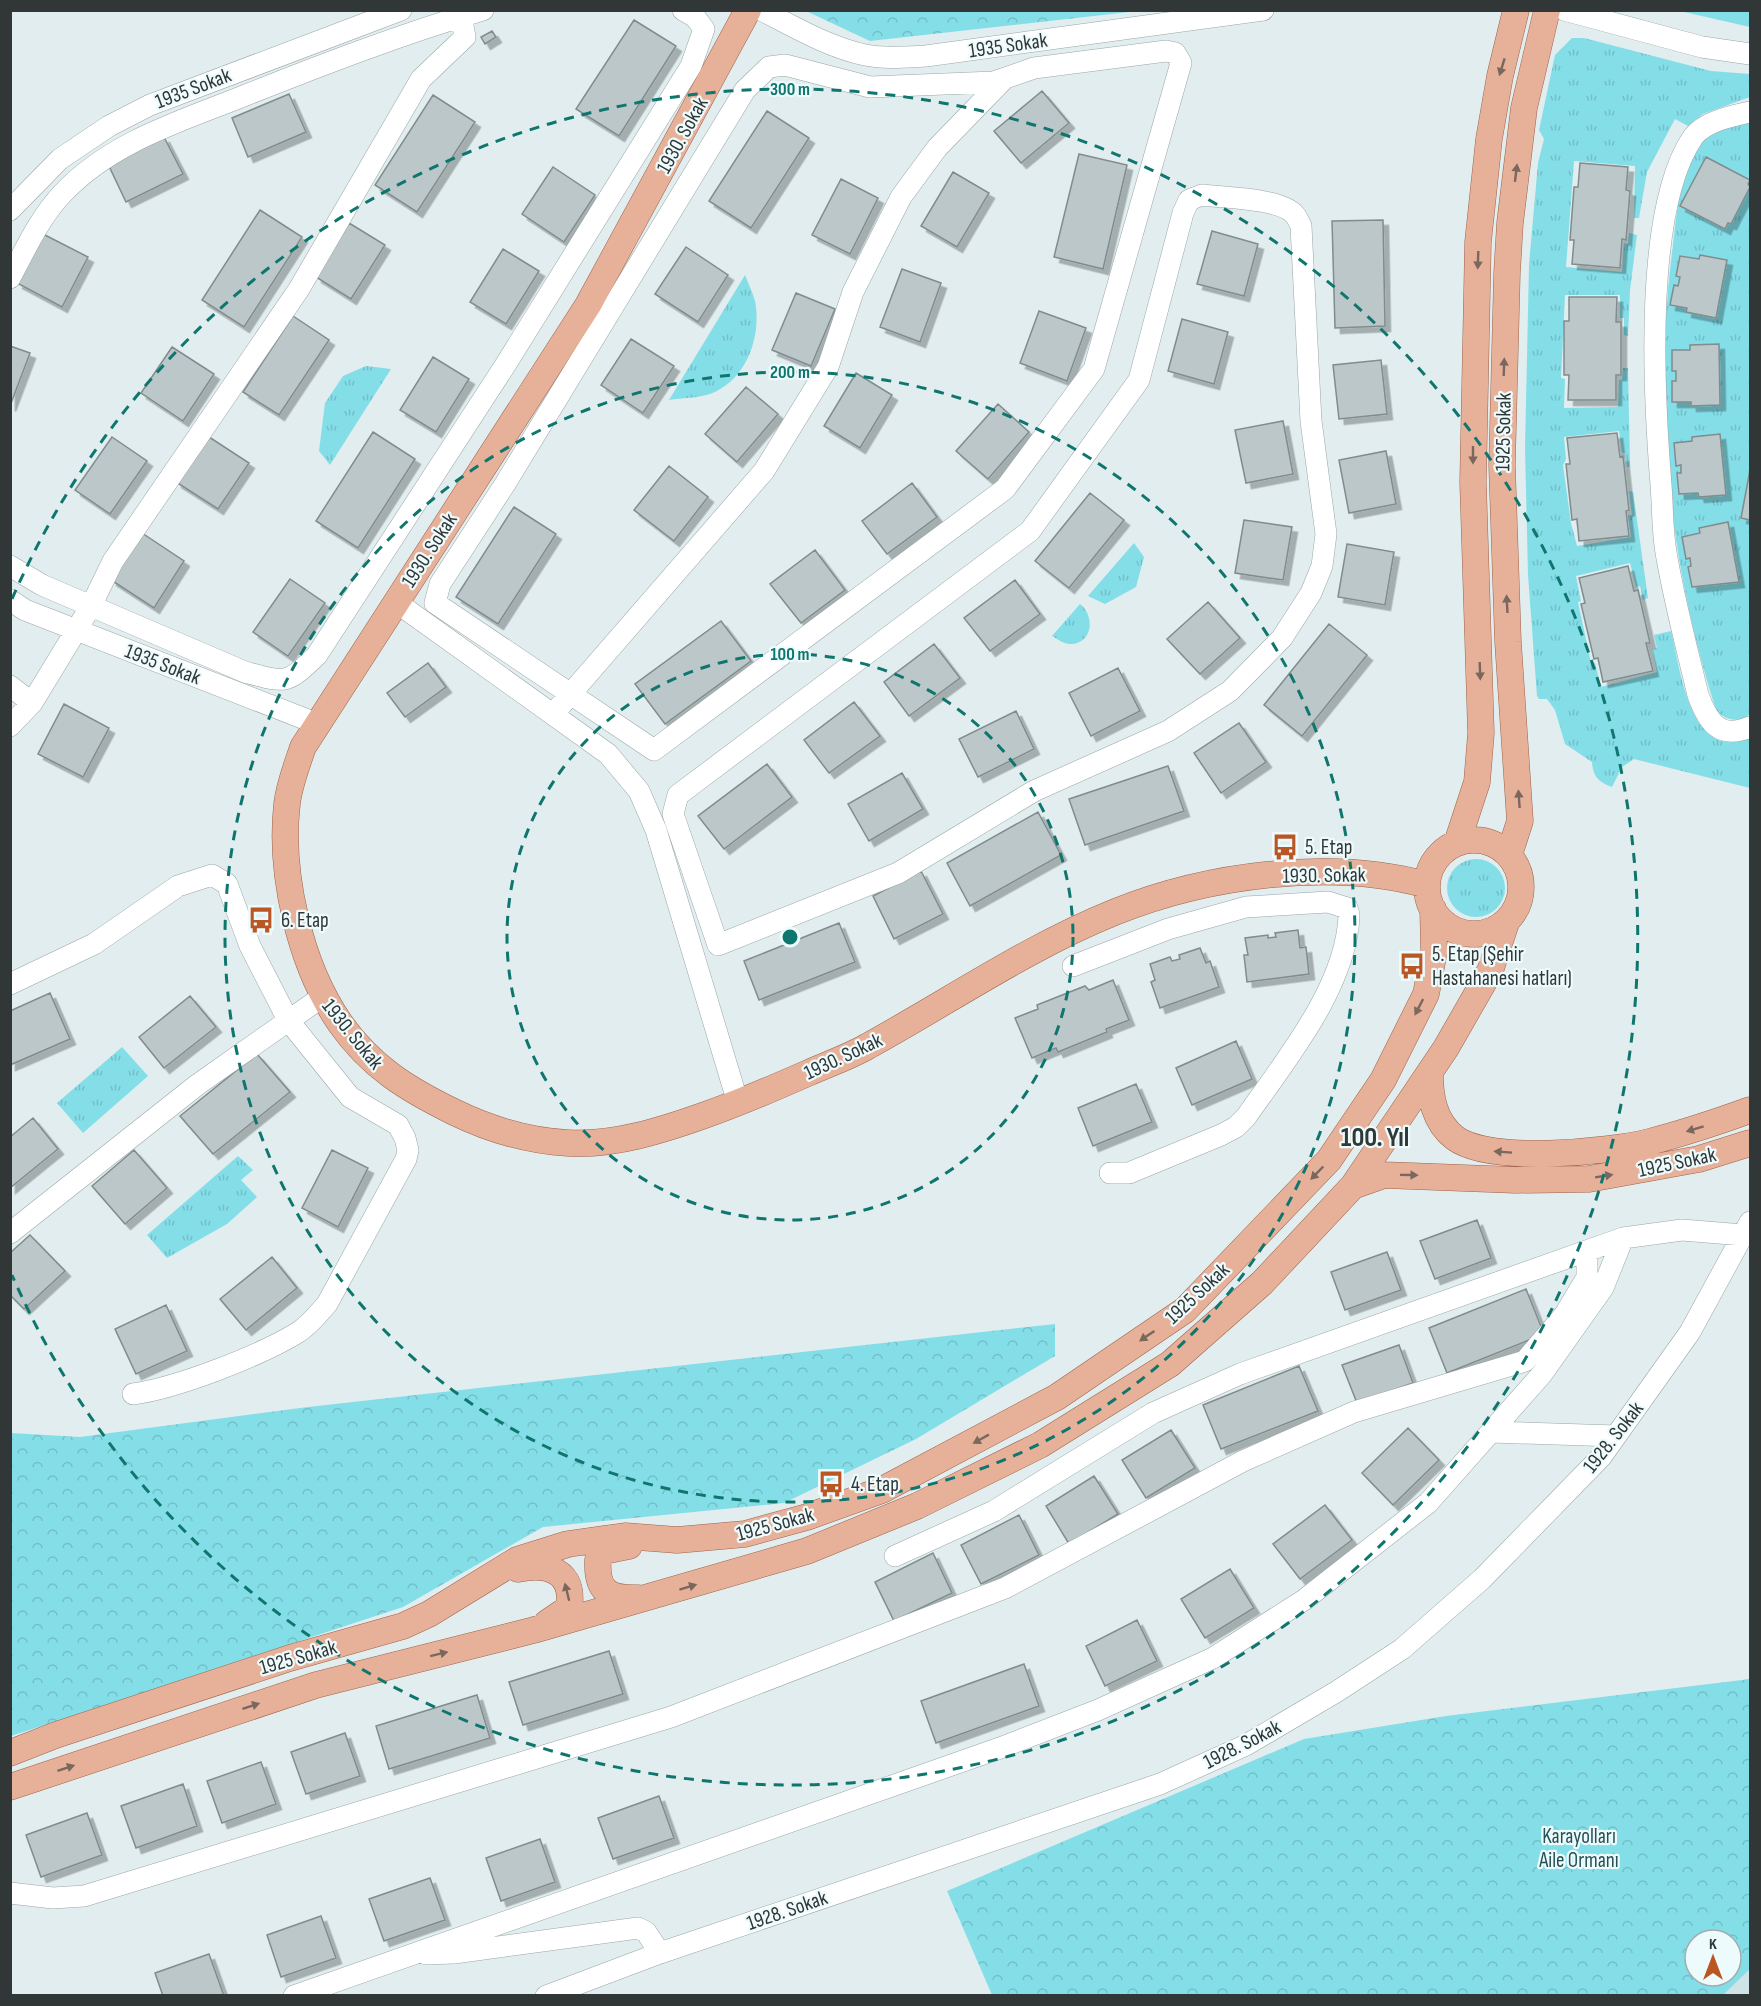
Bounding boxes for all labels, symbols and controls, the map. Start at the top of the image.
street label: 1935 Sokak [967,28,1049,63]
one-way arrow [1497,58,1506,76]
street label: 1935 Sokak [152,63,235,114]
text: 300 m [770,79,810,100]
street label: 1930. Sokak [651,93,714,178]
one-way arrow [1511,163,1521,182]
one-way arrow [1473,251,1483,270]
one-way arrow [1499,358,1509,377]
text: 200 m [770,362,810,383]
street label: 1925 Sokak [1490,392,1517,472]
one-way arrow [1468,446,1478,465]
street label: 1930. Sokak [396,509,463,592]
one-way arrow [1502,595,1511,614]
street label: 1935 Sokak [121,639,204,690]
text: 100 m [771,644,810,665]
one-way arrow [1476,662,1485,681]
one-way arrow [1515,789,1524,808]
bus stop icon: 5. Etap [1270,832,1300,862]
place label: 5. Etap [1305,835,1352,860]
street label: 1930. Sokak [1282,862,1366,889]
bus stop icon: 6. Etap [246,905,276,935]
place label: 6. Etap [281,908,329,933]
centre of rings [780,927,800,947]
place label: 5. Etap (Şehir Hastahanesi hatları) [1432,942,1572,991]
bus stop icon: 5. Etap (Şehir Hastahanesi hatları) [1397,951,1427,981]
street label: 1930. Sokak [317,994,389,1075]
one-way arrow [1414,999,1424,1016]
street label: 1930. Sokak [800,1028,886,1085]
district label: 100. Yıl [1341,1122,1409,1154]
one-way arrow [1686,1125,1704,1134]
street label: 1925 Sokak [1636,1142,1718,1183]
one-way arrow [1493,1148,1512,1157]
one-way arrow [1311,1165,1325,1179]
one-way arrow [1400,1170,1419,1180]
one-way arrow [1594,1172,1613,1181]
street label: 1925 Sokak [1160,1257,1235,1329]
one-way arrow [1139,1330,1155,1342]
street label: 1928. Sokak [1578,1397,1649,1478]
one-way arrow [972,1434,989,1444]
bus stop icon: 4. Etap [816,1469,846,1499]
place label: 4. Etap [851,1472,899,1497]
street label: 1925 Sokak [734,1502,816,1547]
one-way arrow [679,1582,697,1591]
one-way arrow [562,1583,572,1601]
street label: 1925 Sokak [257,1635,340,1680]
one-way arrow [429,1648,448,1658]
one-way arrow [242,1701,260,1710]
street label: 1928. Sokak [1199,1714,1285,1775]
one-way arrow [57,1763,75,1772]
park label: Karayolları Aile Ormanı [1538,1824,1619,1873]
street label: 1928. Sokak [744,1885,831,1936]
north arrow [1683,1928,1743,1988]
text: K [1709,1935,1717,1954]

